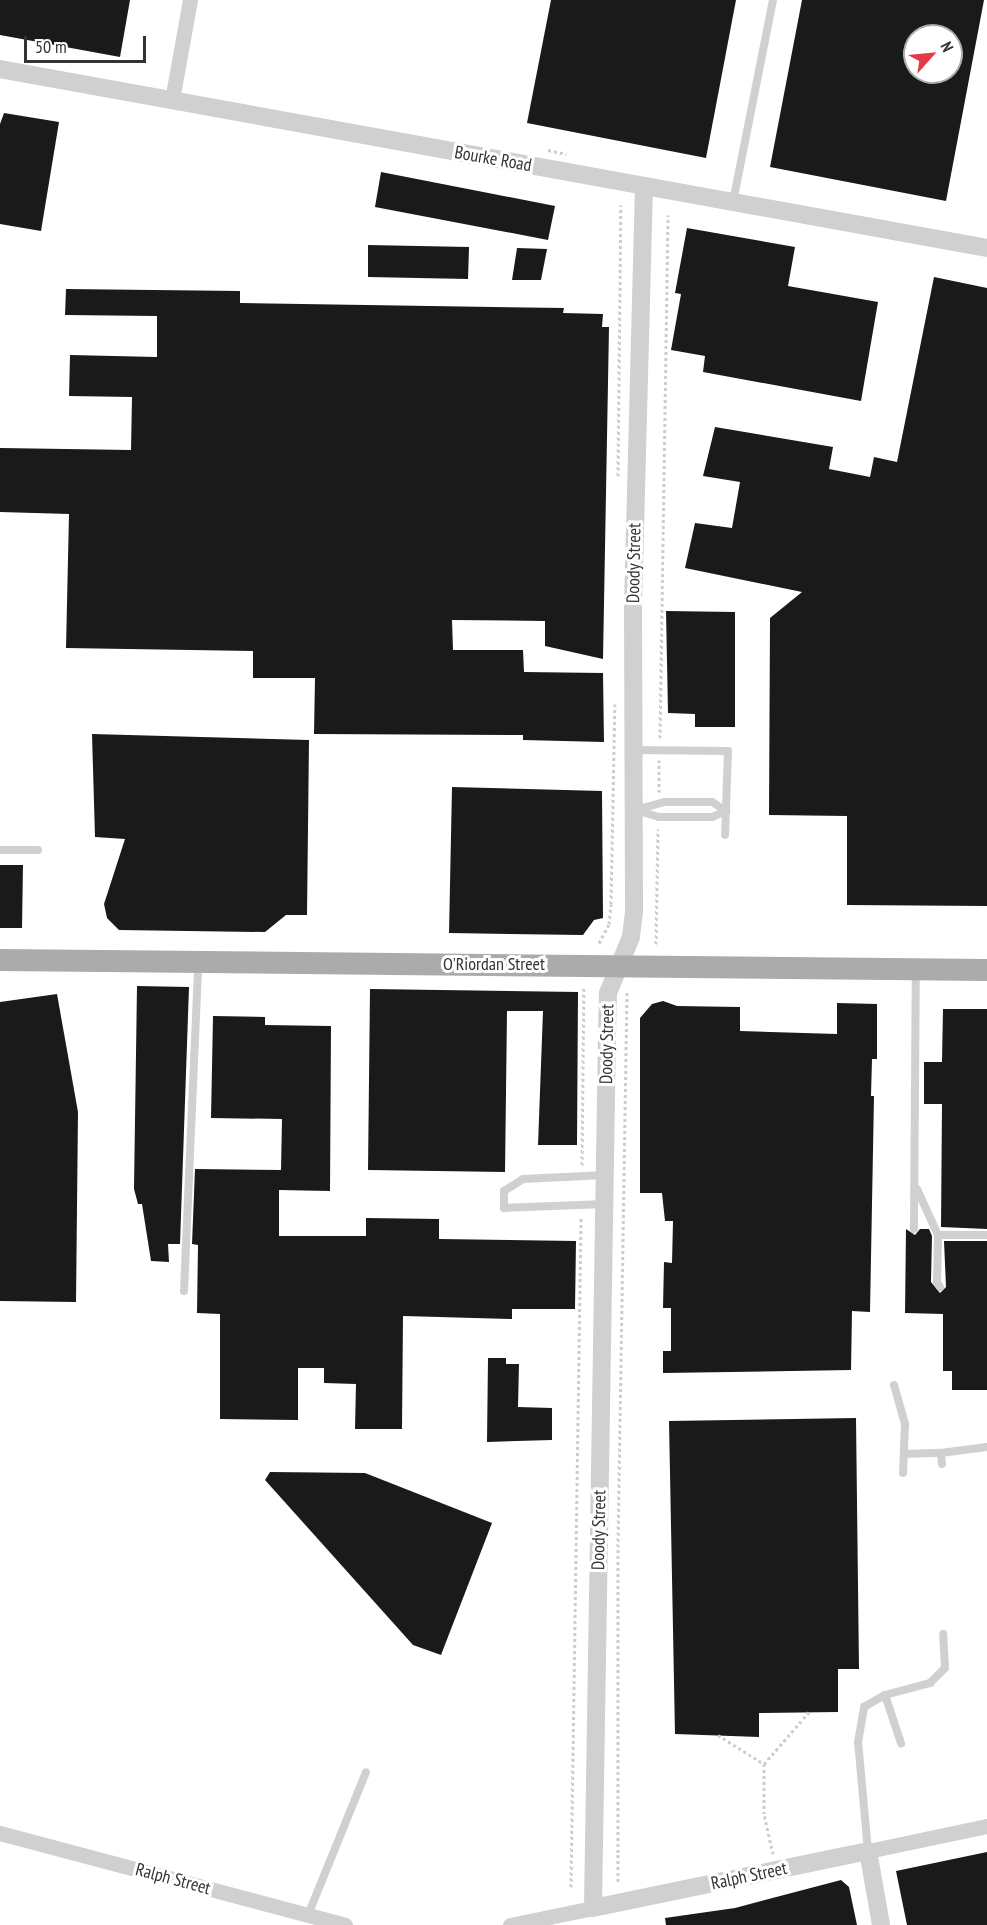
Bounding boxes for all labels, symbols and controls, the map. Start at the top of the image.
scale bar [27,24,148,62]
north arrow [903,24,963,84]
text: 50 m [35,35,67,58]
text: N [936,38,958,55]
street label: Bourke Road [453,142,533,176]
street label: Doody Street [622,522,646,604]
street label: O'Riordan Street [443,953,545,975]
street label: Doody Street [595,1003,619,1085]
street label: Doody Street [587,1489,611,1571]
street label: Ralph Street [709,1857,789,1895]
street label: Ralph Street [133,1859,213,1899]

